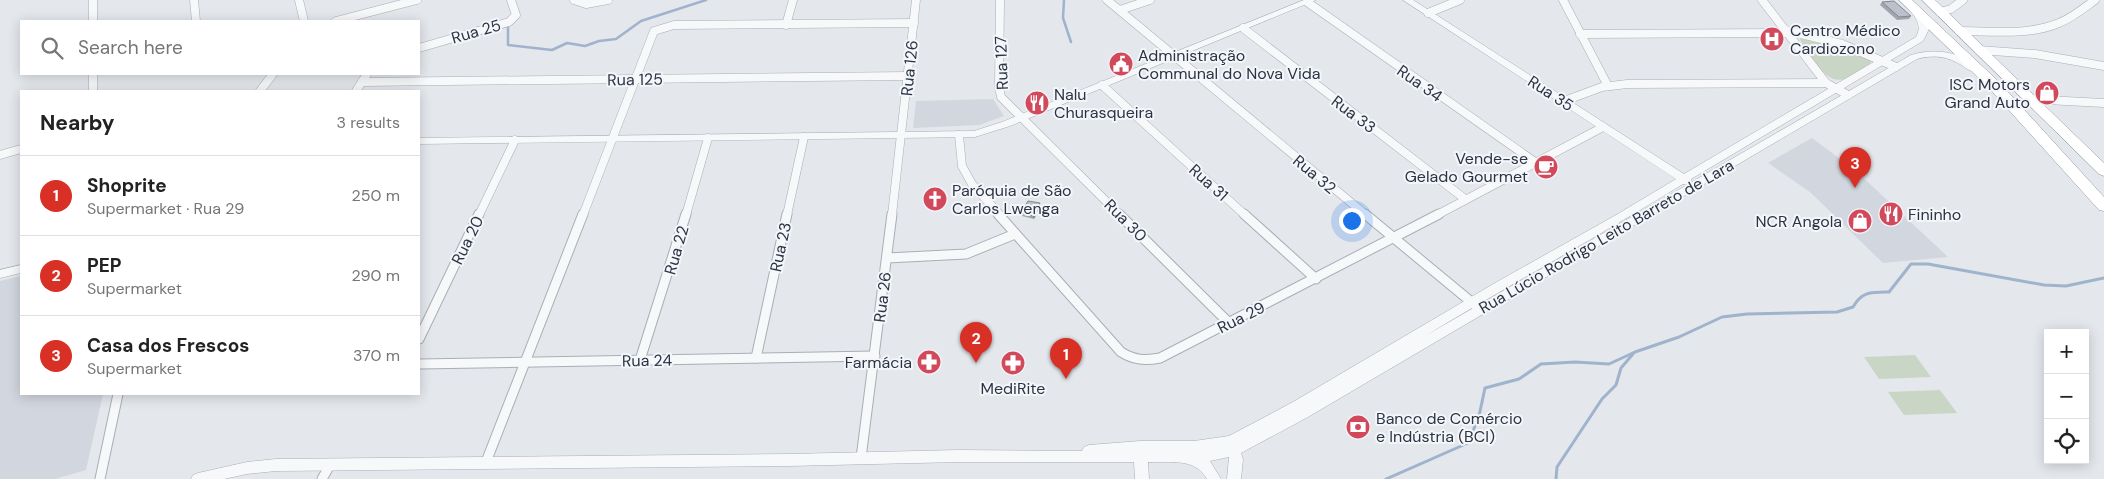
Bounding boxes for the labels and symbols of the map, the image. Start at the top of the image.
street label: Rua 25 [449,14,503,49]
place label: Centro Médico Cardiozono [1790,20,1900,59]
hospital icon: Centro Médico Cardiozono [1759,26,1785,52]
street label: Rua 127 [990,36,1013,90]
street label: Rua 126 [896,39,923,97]
place label: Administração Communal do Nova Vida [1138,45,1321,84]
public building icon: Administração Communal do Nova Vida [1108,51,1134,77]
street label: Rua 34 [1393,60,1447,107]
street label: Rua 125 [607,69,663,90]
street label: Rua 35 [1524,71,1578,116]
place label: ISC Motors Grand Auto [1945,74,2030,113]
shop icon: ISC Motors Grand Auto [2034,80,2060,106]
place label: Nalu Churasqueira [1054,84,1153,123]
restaurant icon: Nalu Churasqueira [1024,90,1050,116]
street label: Rua 33 [1327,91,1380,138]
pin: 3 [1839,147,1871,188]
place label: Vende-se Gelado Gourmet [1405,148,1528,187]
street label: Rua 32 [1289,150,1341,199]
cafe icon: Vende-se Gelado Gourmet [1533,154,1559,180]
street label: Rua Lúcio Rodrigo Leito Barreto de Lara [1475,155,1738,318]
street label: Rua 31 [1185,159,1233,206]
place label: Paróquia de São Carlos Lwenga [952,180,1072,219]
church icon: Paróquia de São Carlos Lwenga [922,186,948,212]
street label: Rua 30 [1100,195,1152,246]
restaurant icon: Fininho [1878,201,1904,227]
place label: Fininho [1908,204,1961,225]
your location [1339,208,1365,234]
shop icon: NCR Angola [1847,208,1873,234]
place label: NCR Angola [1756,211,1842,232]
street label: Rua 20 [447,212,488,268]
street label: Rua 23 [765,220,796,274]
street label: Rua 22 [659,223,693,277]
street label: Rua 26 [869,271,896,324]
street label: Rua 29 [1214,297,1269,338]
pin: 2 [960,322,992,363]
pin: 1 [1050,338,1082,379]
pharmacy icon: Farmácia [916,349,942,375]
street label: Rua 24 [622,350,673,371]
pharmacy icon: MediRite [1000,350,1026,376]
place label: Farmácia [845,352,912,373]
place label: MediRite [981,378,1045,399]
place label: Banco de Comércio e Indústria (BCI) [1376,408,1522,447]
bank icon: Banco de Comércio e Indústria (BCI) [1345,414,1371,440]

